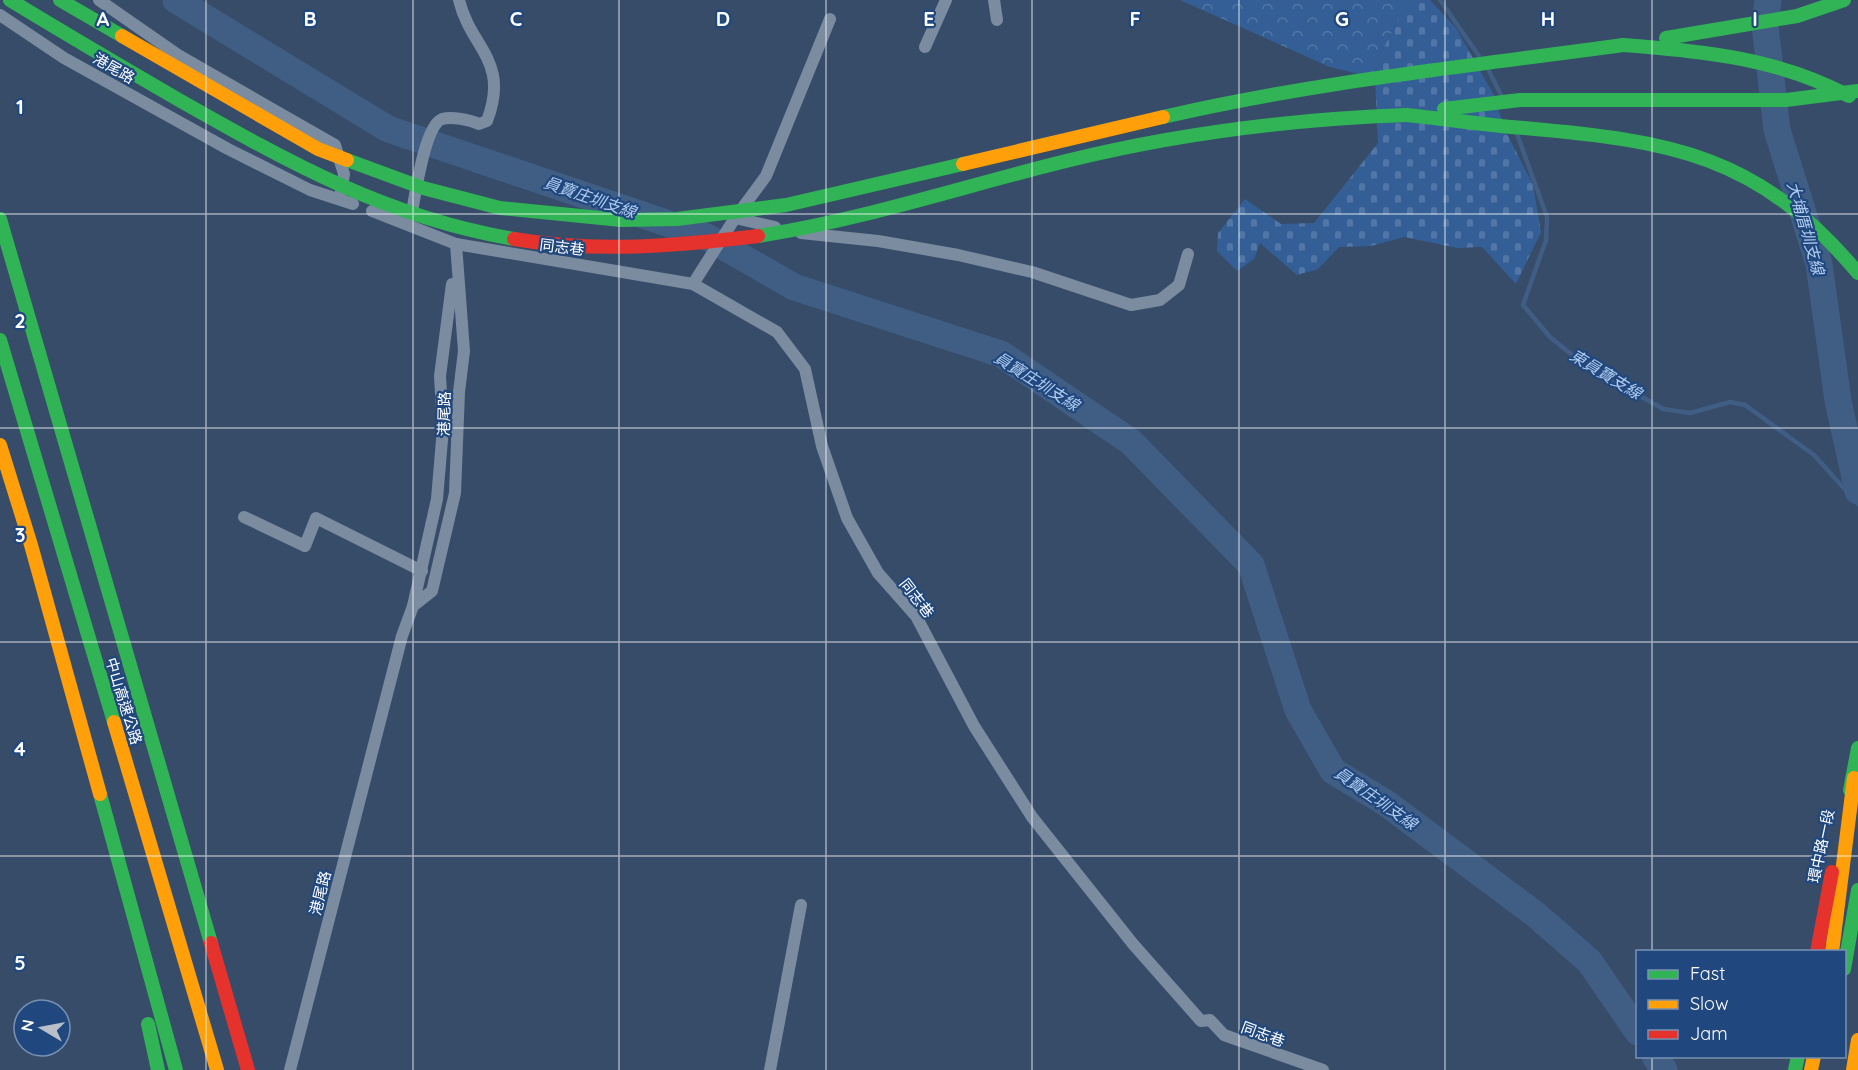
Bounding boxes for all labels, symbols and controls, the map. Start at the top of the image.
text: A [97,6,110,31]
text: B [303,6,317,31]
text: C [510,6,523,31]
text: D [716,6,730,31]
text: E [923,6,935,31]
text: F [1129,6,1141,31]
text: G [1335,6,1349,31]
text: H [1541,6,1555,31]
text: I [1752,6,1758,31]
street label: 港尾路 [90,49,138,87]
text: 1 [16,94,24,119]
water label: 員寶庄圳支線 [541,172,641,223]
water label: 大埔厝圳支線 [1783,179,1829,279]
street label: 同志巷 [539,235,585,259]
text: 2 [14,308,26,333]
water label: 東員寶支線 [1567,345,1647,404]
water label: 員寶庄圳支線 [991,347,1085,416]
street label: 港尾路 [434,391,454,437]
text: 3 [15,522,25,547]
street label: 同志巷 [896,574,938,622]
street label: 中山高速公路 [102,655,146,747]
text: 4 [14,736,26,761]
water label: 員寶庄圳支線 [1331,762,1423,835]
street label: 環中路一段 [1804,807,1838,885]
street label: 港尾路 [305,869,335,917]
text: 5 [14,950,26,975]
legend [1636,950,1846,1058]
text: Fast [1690,962,1725,985]
text: Slow [1690,992,1728,1015]
north arrow [12,998,72,1058]
street label: 同志巷 [1239,1017,1287,1051]
text: N [16,1018,38,1033]
text: Jam [1690,1022,1728,1045]

